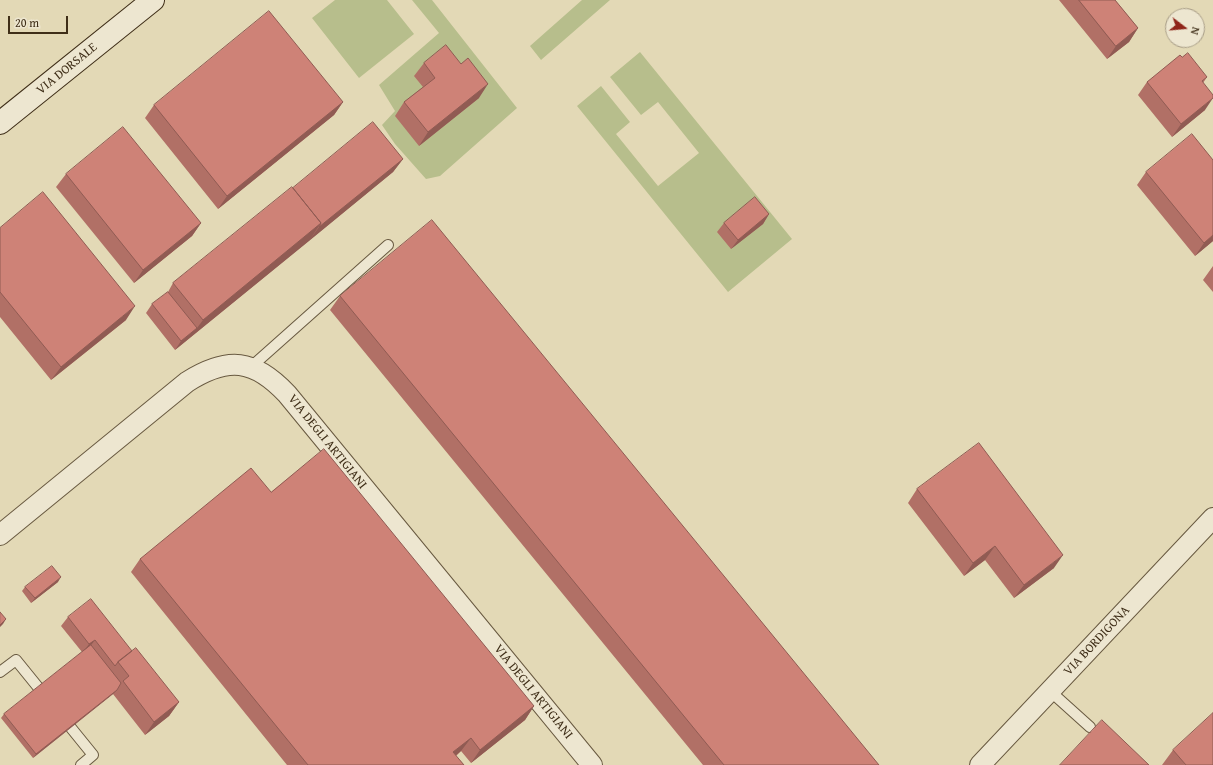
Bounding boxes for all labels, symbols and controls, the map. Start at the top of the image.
scale bar [10,8,70,34]
north arrow [1165,8,1205,48]
text: 20 m [15,14,39,31]
text: N [1187,25,1204,37]
street label: VIA DORSALE [33,40,101,98]
street label: VIA DEGLI ARTIGIANI [284,392,370,492]
street label: VIA BORDIGONA [1061,603,1133,679]
street label: VIA DEGLI ARTIGIANI [490,642,576,742]

